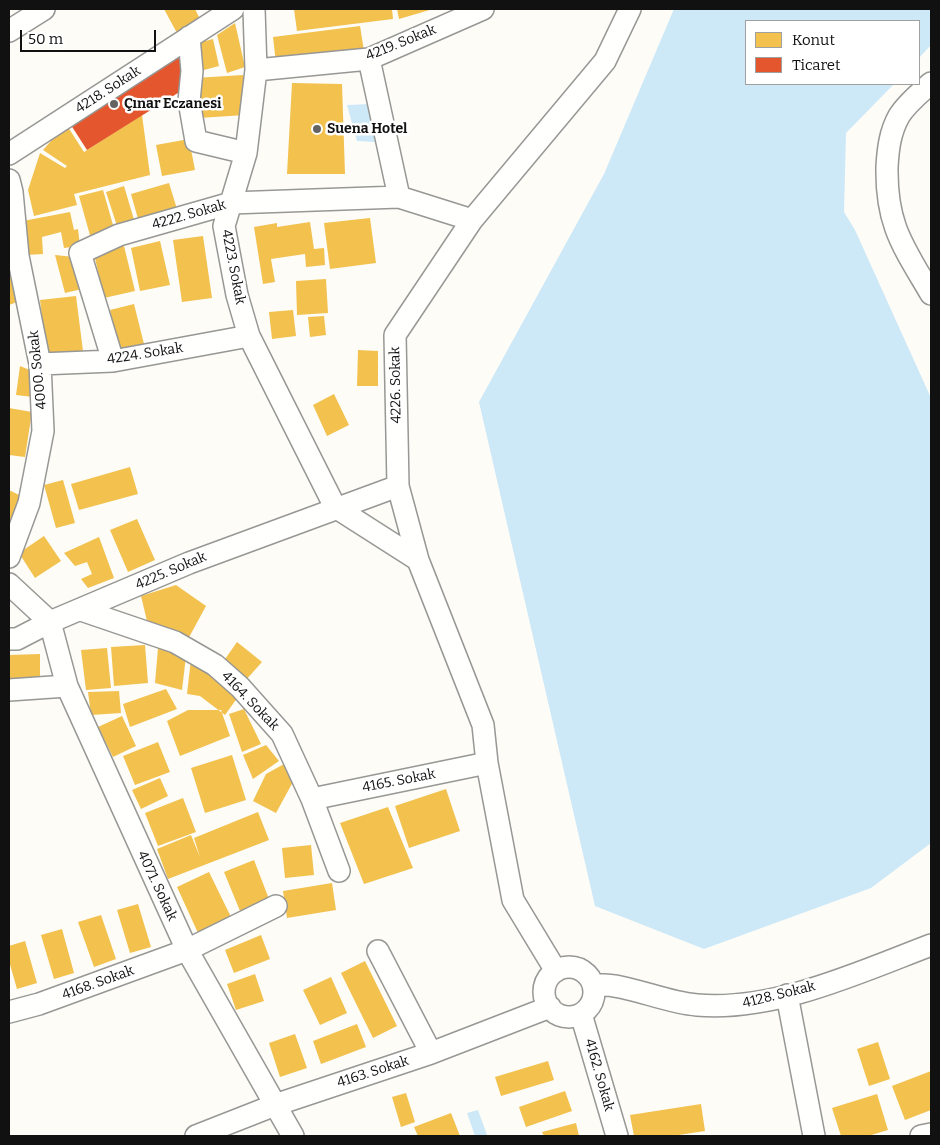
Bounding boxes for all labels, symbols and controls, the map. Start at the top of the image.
scale bar [22,20,159,52]
legend [745,20,920,85]
street label: 4219. Sokak [363,21,439,65]
text: 50 m [28,30,63,48]
text: Konut [792,31,835,49]
text: Ticaret [792,56,840,74]
street label: 4218. Sokak [72,63,144,117]
place label: Çınar Eczanesi [124,96,221,112]
marker: Çınar Eczanesi [108,98,120,110]
place label: Suena Hotel [327,121,407,137]
marker: Suena Hotel [311,123,323,135]
street label: 4222. Sokak [150,196,228,234]
street label: 4223. Sokak [218,228,248,306]
street label: 4000. Sokak [25,330,51,410]
street label: 4224. Sokak [106,340,184,368]
street label: 4226. Sokak [387,346,405,424]
street label: 4225. Sokak [133,548,209,594]
street label: 4164. Sokak [218,668,282,734]
street label: 4165. Sokak [361,766,437,796]
street label: 4071. Sokak [134,848,180,924]
street label: 4168. Sokak [60,962,136,1004]
street label: 4128. Sokak [741,978,817,1012]
street label: 4162. Sokak [581,1037,617,1113]
street label: 4163. Sokak [335,1053,411,1091]

